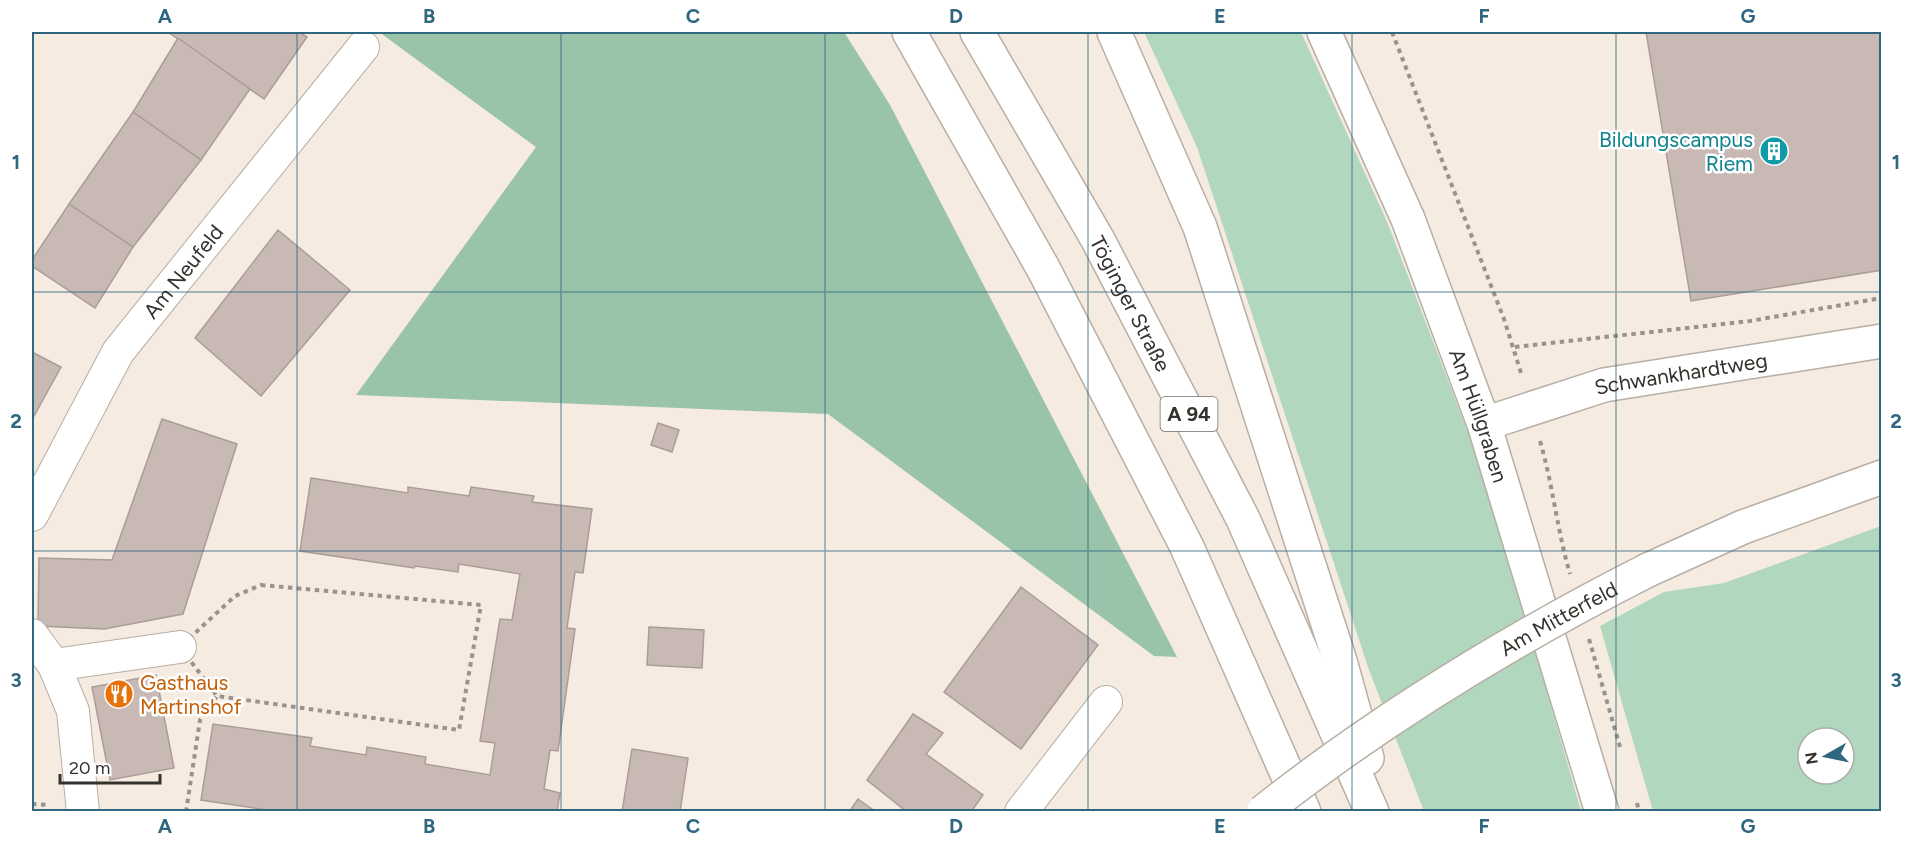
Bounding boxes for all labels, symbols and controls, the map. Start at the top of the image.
text: A [158,4,173,28]
text: B [423,4,435,28]
text: C [686,4,700,28]
text: D [949,4,963,28]
text: E [1214,4,1226,28]
text: F [1478,4,1490,28]
text: G [1741,4,1756,28]
place label: Bildungscampus Riem [1599,127,1753,176]
building icon: Bildungscampus Riem [1758,135,1790,167]
text: 1 [12,150,20,174]
text: 1 [1892,150,1900,174]
street label: Am Neufeld [138,219,228,323]
street label: Töginger Straße [1085,231,1176,375]
street label: Am Hüllgraben [1445,345,1513,485]
street label: Schwankhardtweg [1591,347,1769,400]
road number: A 94 [1160,397,1218,431]
text: 2 [10,409,22,433]
text: 2 [1890,409,1902,433]
street label: Am Mitterfeld [1495,576,1622,661]
text: 3 [10,668,22,692]
text: 3 [1890,668,1902,692]
place label: Gasthaus Martinshof [140,670,242,719]
restaurant icon: Gasthaus Martinshof [103,678,135,710]
north arrow [1796,726,1856,786]
scale bar [60,747,160,785]
text: N [1801,751,1822,766]
text: 20 m [69,757,110,779]
text: A [158,814,173,838]
text: B [423,814,435,838]
text: C [686,814,700,838]
text: D [949,814,963,838]
text: E [1214,814,1226,838]
text: F [1478,814,1490,838]
text: G [1741,814,1756,838]

